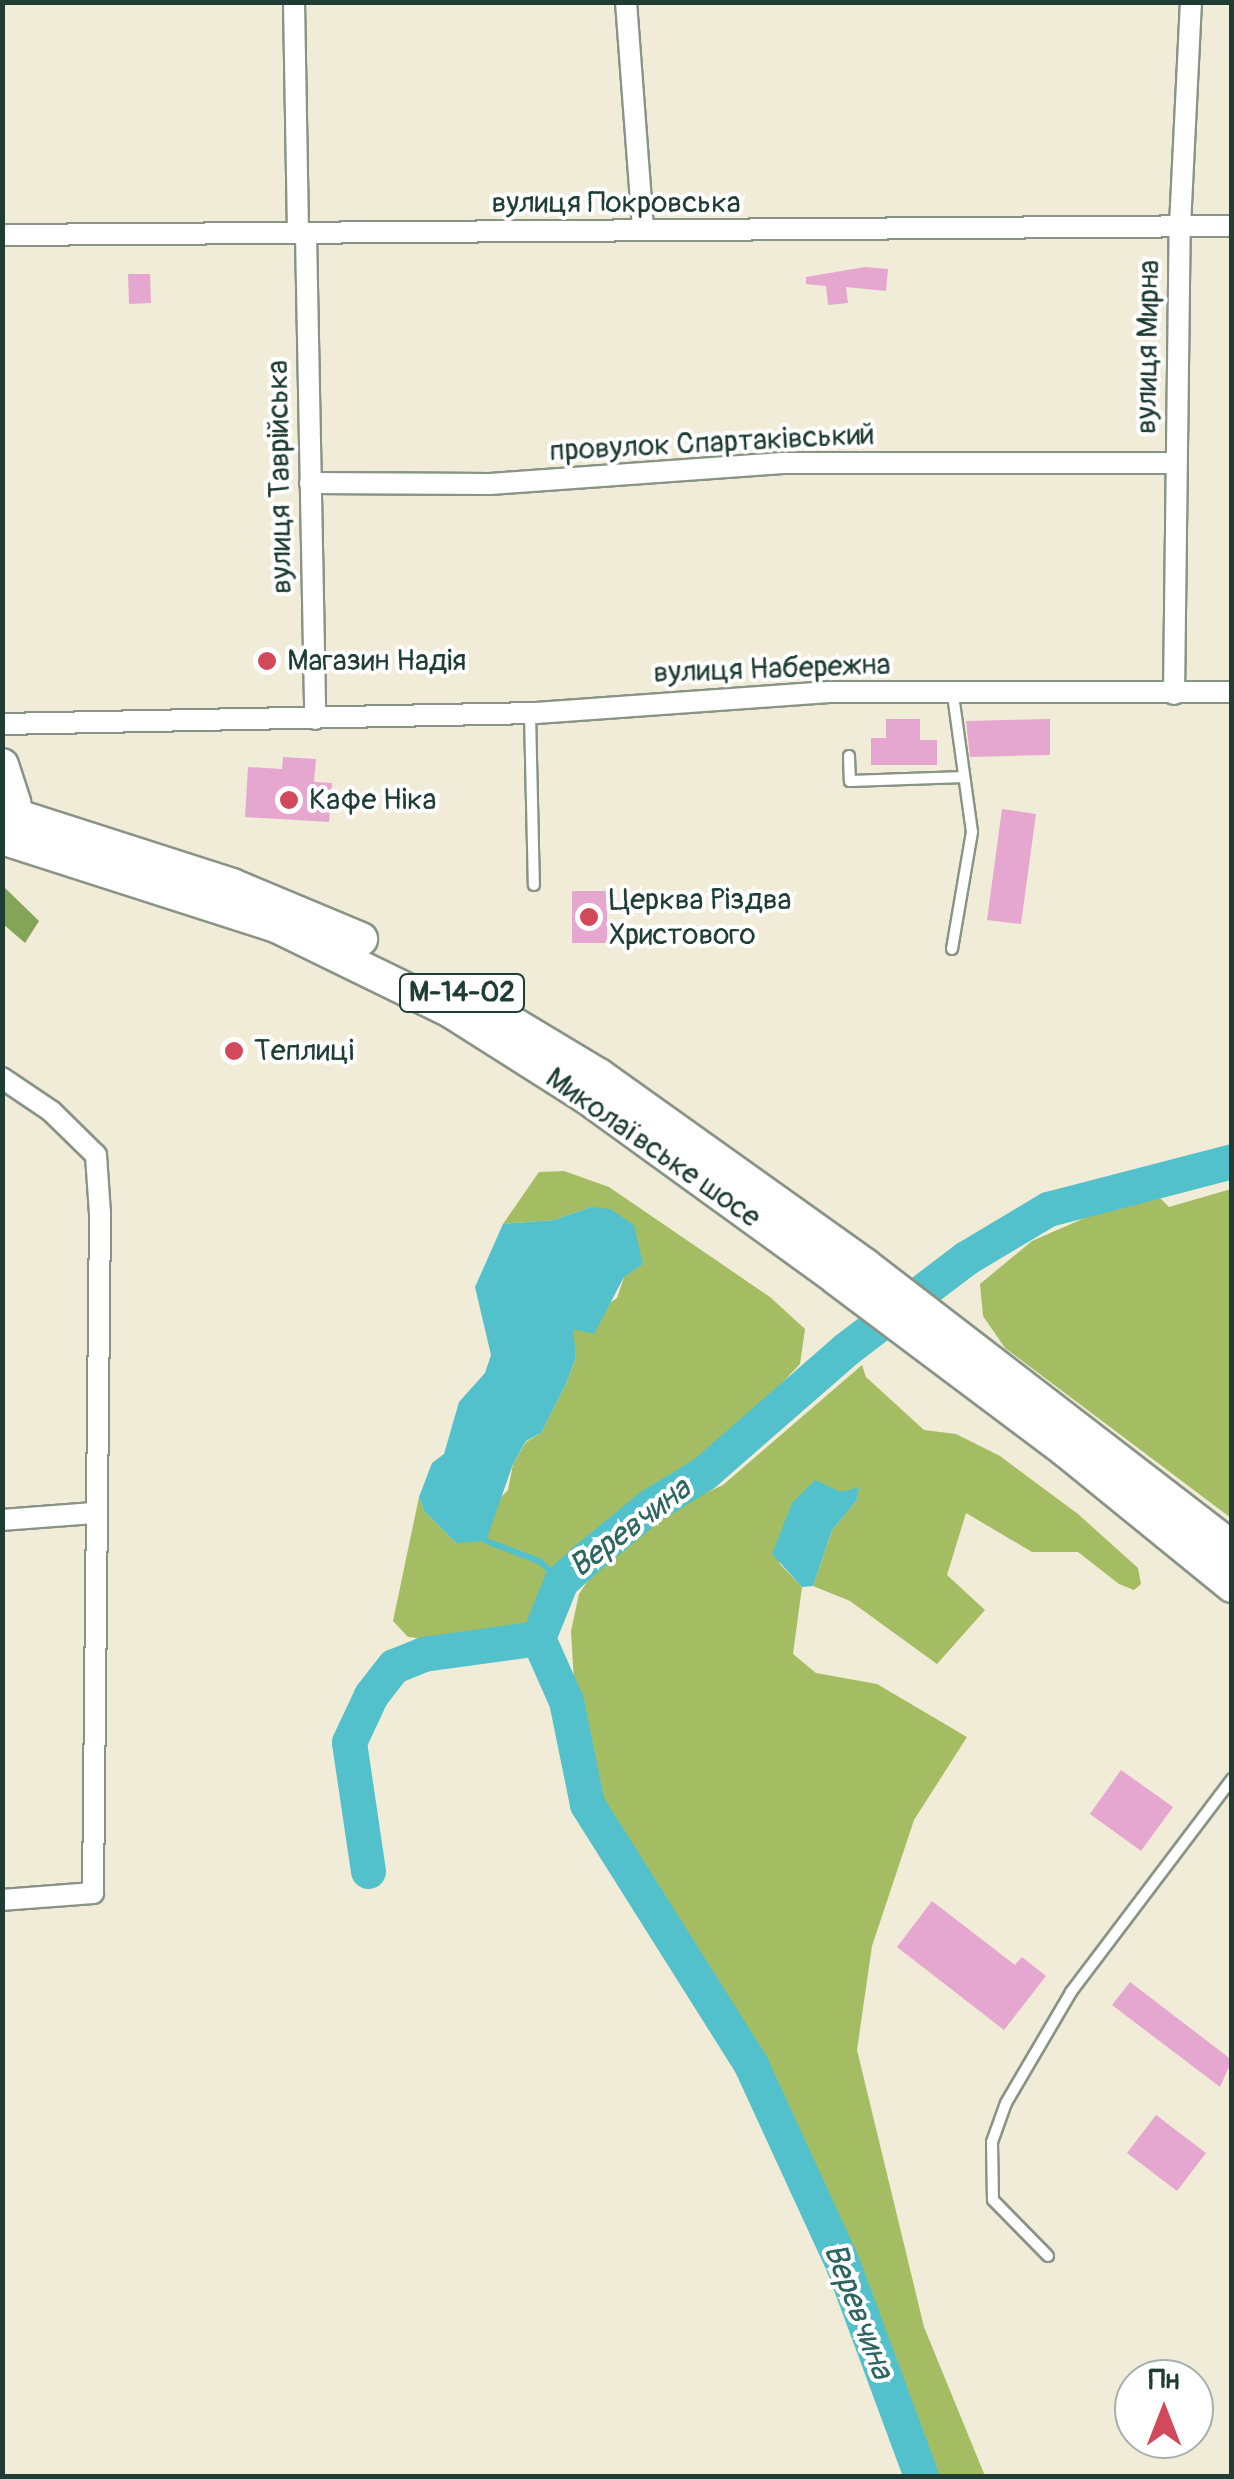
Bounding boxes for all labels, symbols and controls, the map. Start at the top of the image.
street label: вулиця Покровська [491,185,741,221]
street label: вулиця Мирна [1128,260,1168,434]
street label: вулиця Таврійська [260,360,300,594]
street label: провулок Спартаківський [548,417,876,469]
place label: Магазин Надія [287,643,466,679]
street label: вулиця Набережна [653,647,891,691]
marker: Магазин Надія [256,650,278,672]
place label: Кафе Ніка [309,782,436,818]
marker: Кафе Ніка [278,789,300,811]
place label: Церква Різдва Христового [609,882,791,952]
marker: Церква Різдва Христового [578,906,600,928]
road number: М-14-02 [397,970,527,1016]
place label: Теплиці [254,1033,354,1069]
marker: Теплиці [223,1040,245,1062]
street label: Миколаївське шосе [538,1060,768,1236]
water label: Веревчина [562,1470,698,1586]
water label: Веревчина [815,2238,901,2384]
north arrow [1114,2359,1214,2459]
text: Пн [1149,2363,1179,2398]

